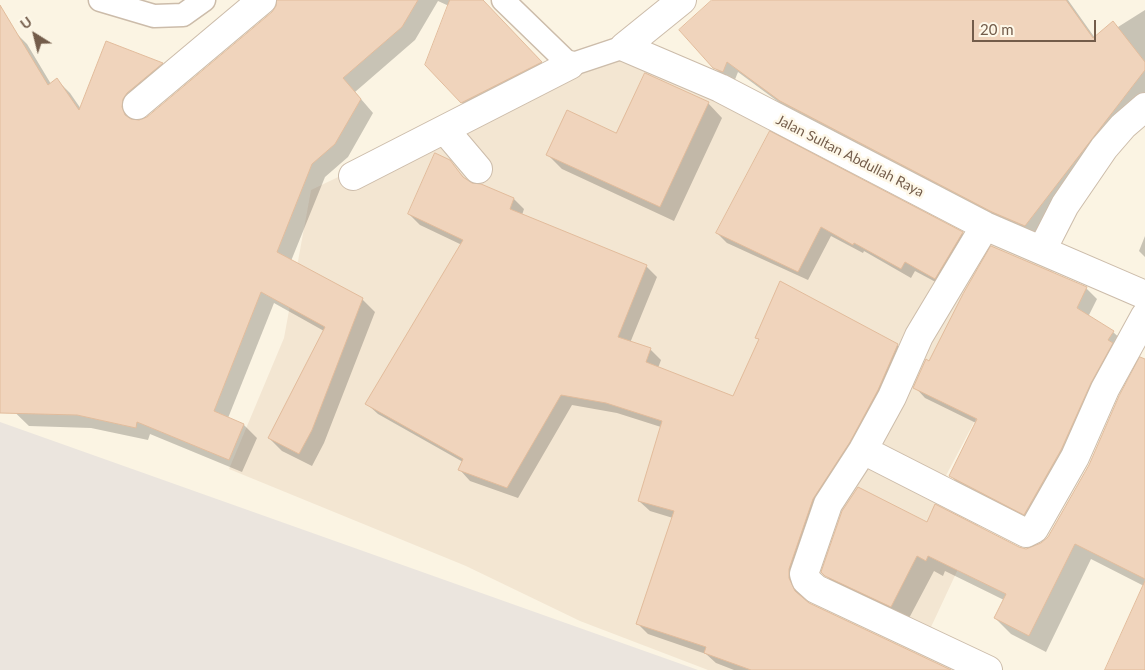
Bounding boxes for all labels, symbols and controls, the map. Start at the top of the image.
north arrow [10,10,60,60]
scale bar [975,10,1099,42]
text: U [17,13,35,32]
text: 20 m [980,20,1014,38]
street label: Jalan Sultan Abdullah Raya [773,111,927,201]

